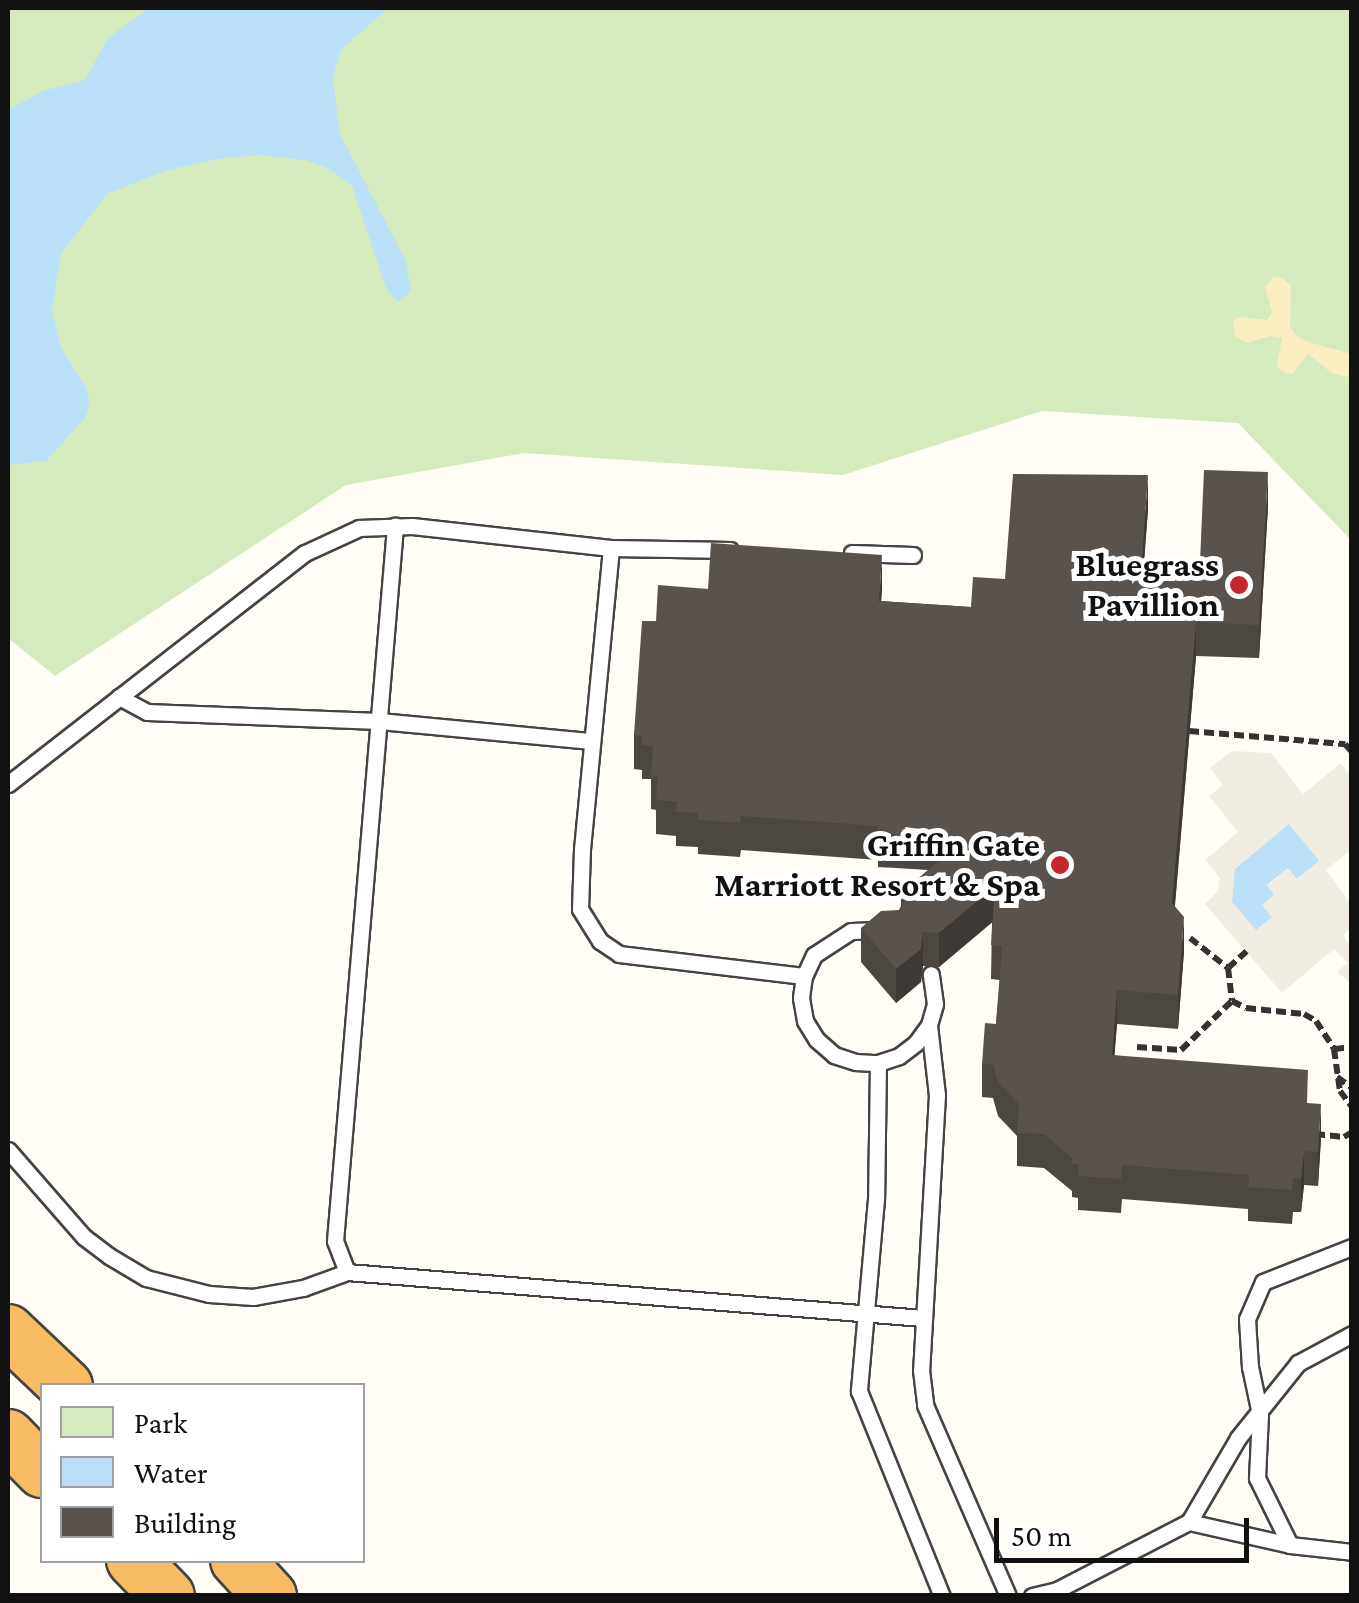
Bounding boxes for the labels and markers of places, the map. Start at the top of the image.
place label: Bluegrass Pavillion [1076,544,1219,626]
marker: Bluegrass Pavillion [1228,574,1250,596]
place label: Griffin Gate Marriott Resort & Spa [714,824,1040,906]
marker: Griffin Gate Marriott Resort & Spa [1049,854,1071,876]

